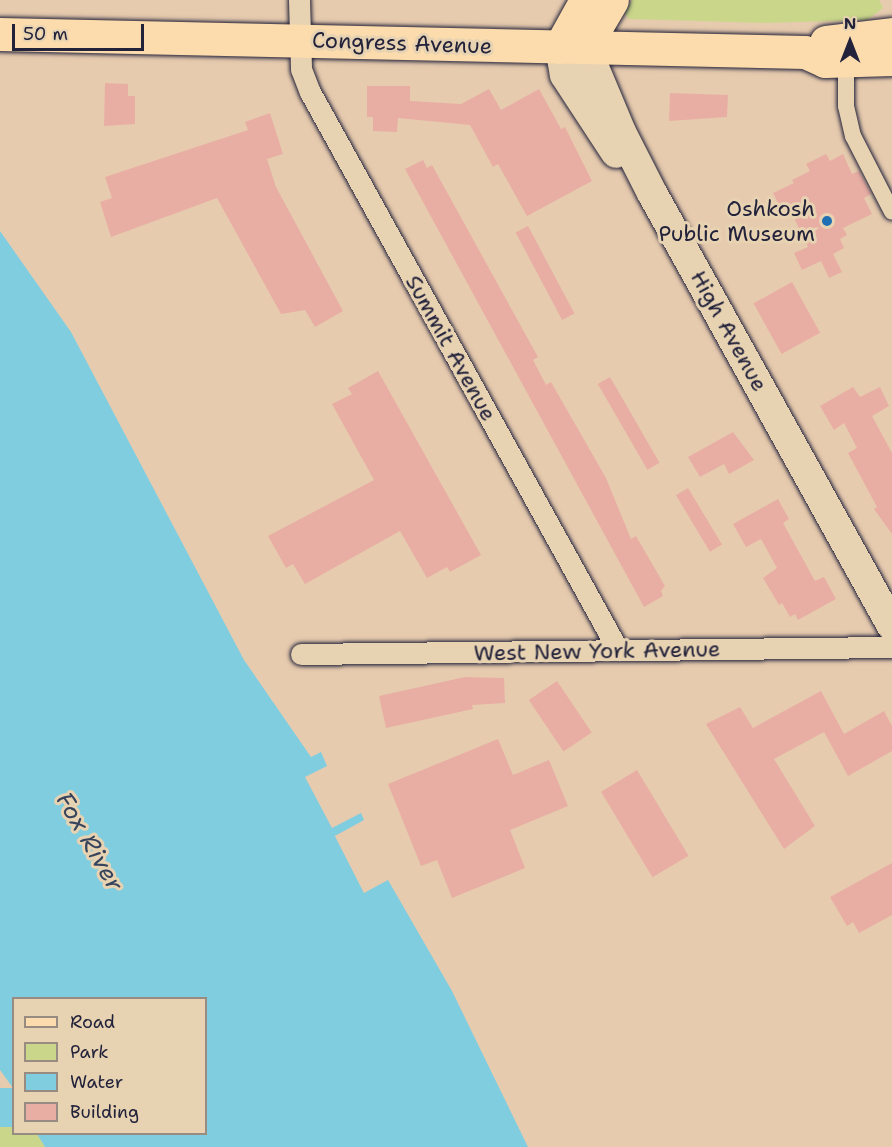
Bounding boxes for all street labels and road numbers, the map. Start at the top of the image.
street label: Congress Avenue [311,27,493,59]
street label: High Avenue [685,266,773,396]
street label: Summit Avenue [400,270,502,426]
street label: West New York Avenue [473,636,721,666]

